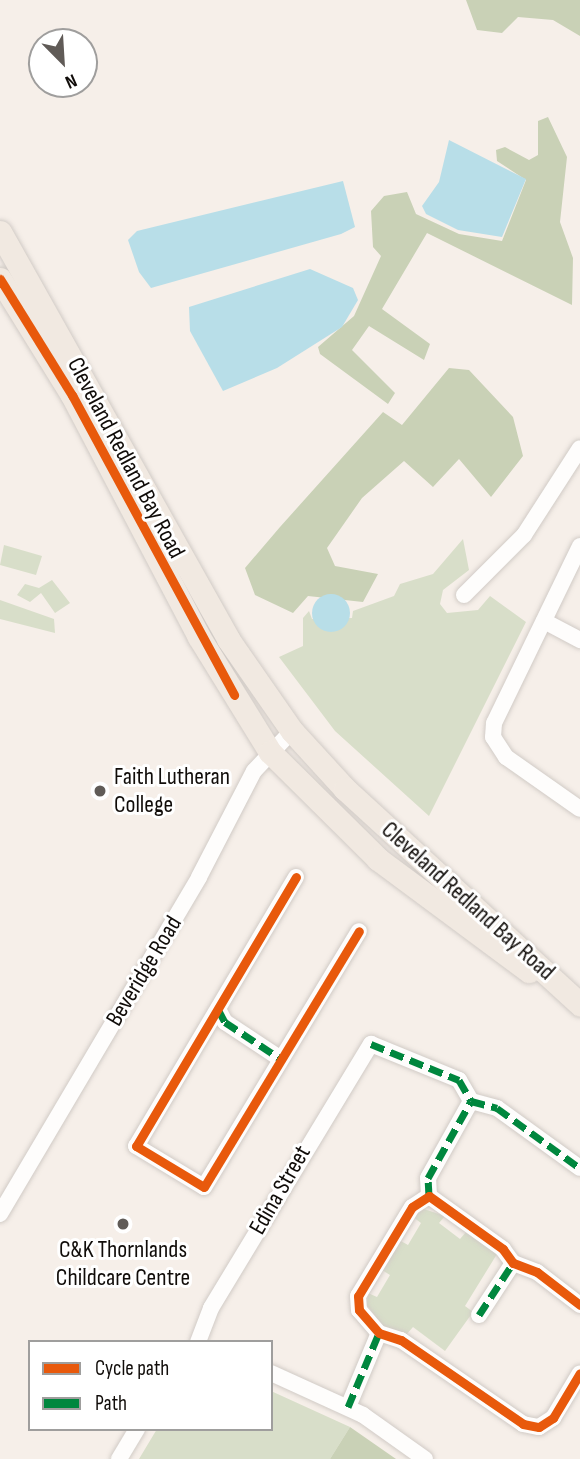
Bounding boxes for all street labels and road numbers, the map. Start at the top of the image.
street label: Cleveland Redland Bay Road [61,353,191,563]
street label: Cleveland Redland Bay Road [375,816,561,986]
street label: Beveridge Road [100,911,188,1031]
street label: Edina Street [243,1140,317,1240]

